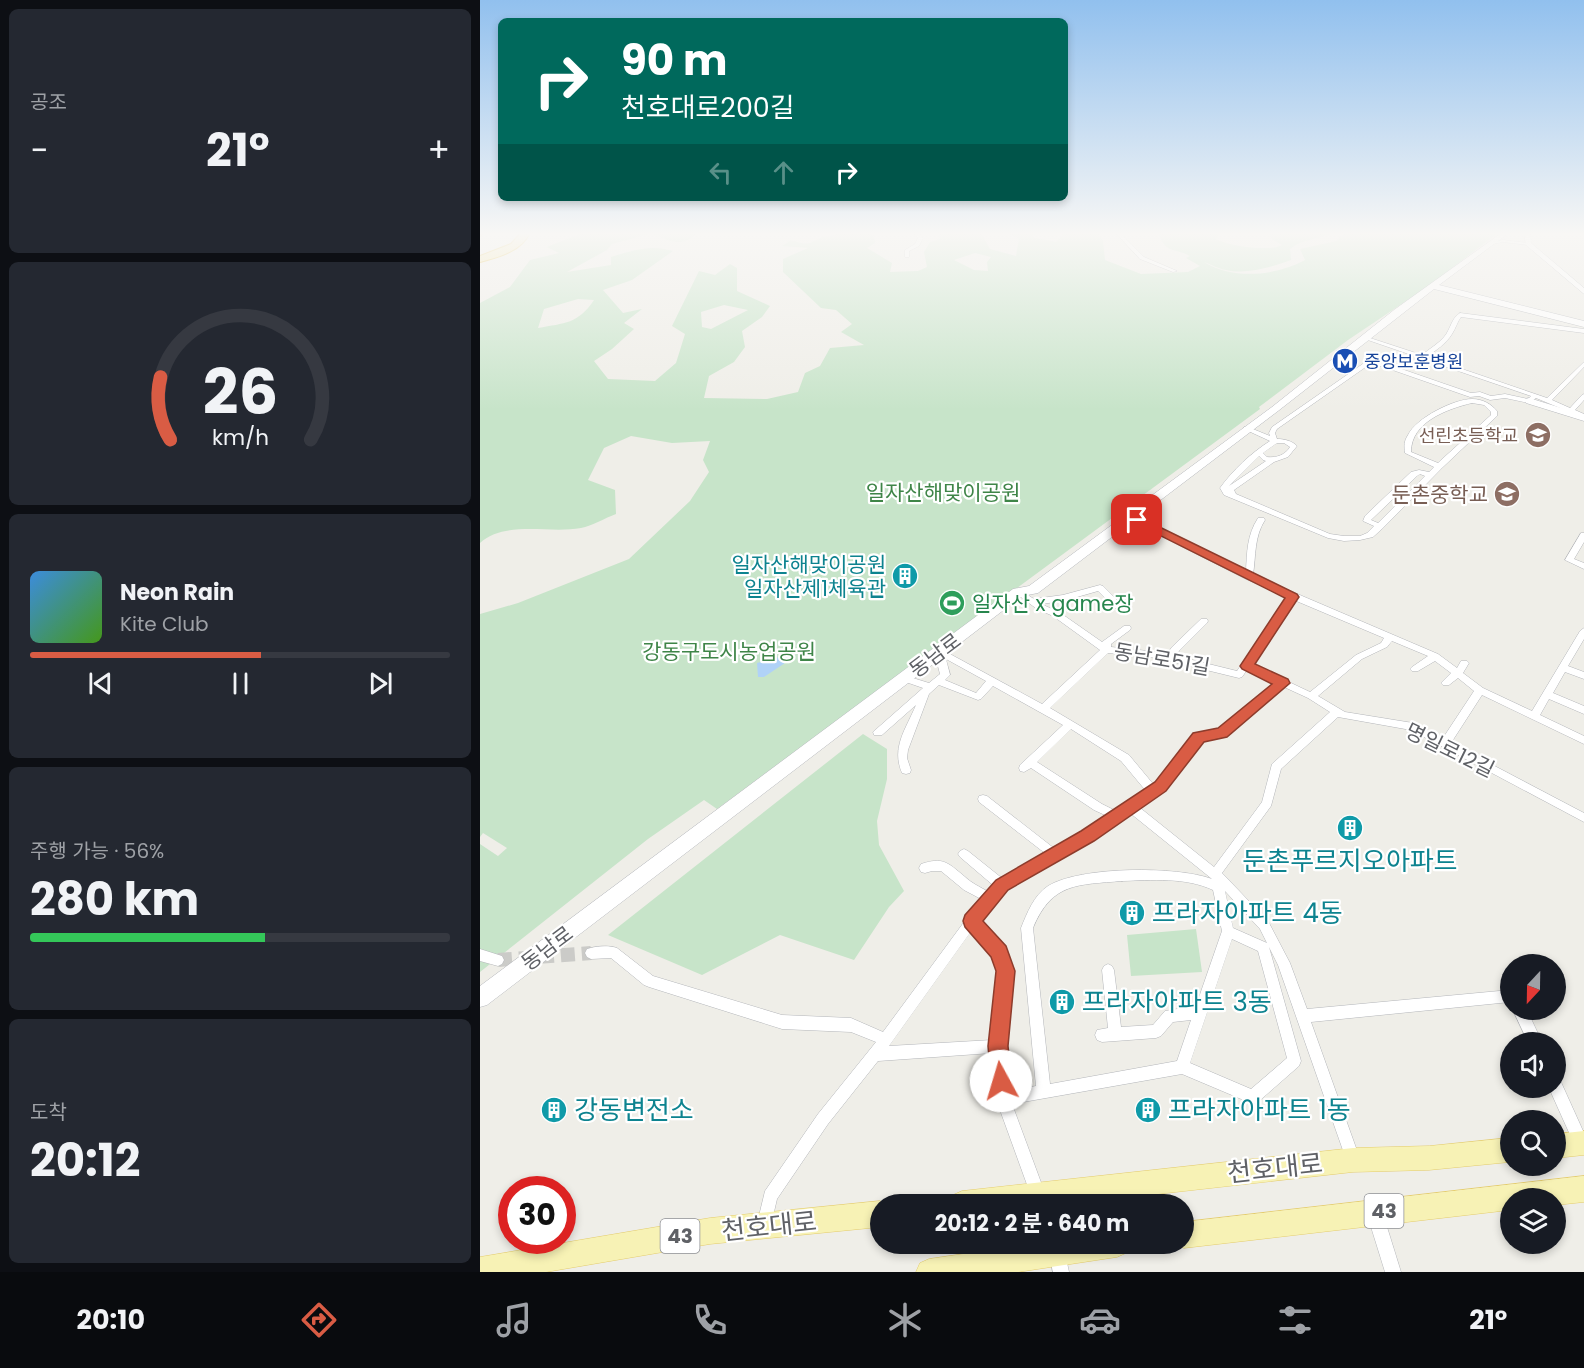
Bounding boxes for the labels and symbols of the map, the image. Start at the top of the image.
metro station icon: 중앙보훈병원 [1330,346,1360,376]
place label: 중앙보훈병원 [1364,349,1463,374]
school or university icon: 선린초등학교 [1523,420,1553,450]
place label: 선린초등학교 [1419,423,1518,448]
park label: 일자산해맞이공원 [866,478,1020,507]
school or university icon: 둔촌중학교 [1492,479,1522,509]
place label: 둔촌중학교 [1391,480,1488,509]
pin [1111,494,1162,545]
place label: 일자산해맞이공원 일자산제1체육관 [731,550,886,603]
building icon: 일자산해맞이공원 일자산제1체육관 [890,561,920,591]
sports icon: 일자산 x game장 [937,588,967,618]
place label: 일자산 x game장 [972,589,1134,618]
street label: 동남로 [903,626,967,684]
street label: 동남로51길 [1112,636,1212,682]
park label: 강동구도시농업공원 [642,637,816,666]
street label: 명일로12길 [1400,716,1500,784]
building icon: 둔촌푸르지오아파트 [1335,813,1365,843]
place label: 둔촌푸르지오아파트 [1242,843,1458,879]
place label: 프라자아파트 4동 [1152,895,1343,931]
building icon: 프라자아파트 4동 [1117,898,1147,928]
street label: 동남로 [515,919,579,977]
north arrow [1500,954,1566,1020]
place label: 프라자아파트 3동 [1082,984,1272,1020]
building icon: 프라자아파트 3동 [1047,987,1077,1017]
position arrow [969,1049,1033,1113]
place label: 강동변전소 [574,1092,694,1128]
place label: 프라자아파트 1동 [1168,1092,1351,1128]
building icon: 강동변전소 [539,1095,569,1125]
building icon: 프라자아파트 1동 [1133,1095,1163,1125]
street label: 천호대로 [1226,1145,1324,1191]
speed limit sign: 30 [498,1176,576,1254]
road number: 43 [1364,1194,1404,1228]
street label: 천호대로 [720,1203,818,1249]
road number: 43 [660,1219,700,1253]

